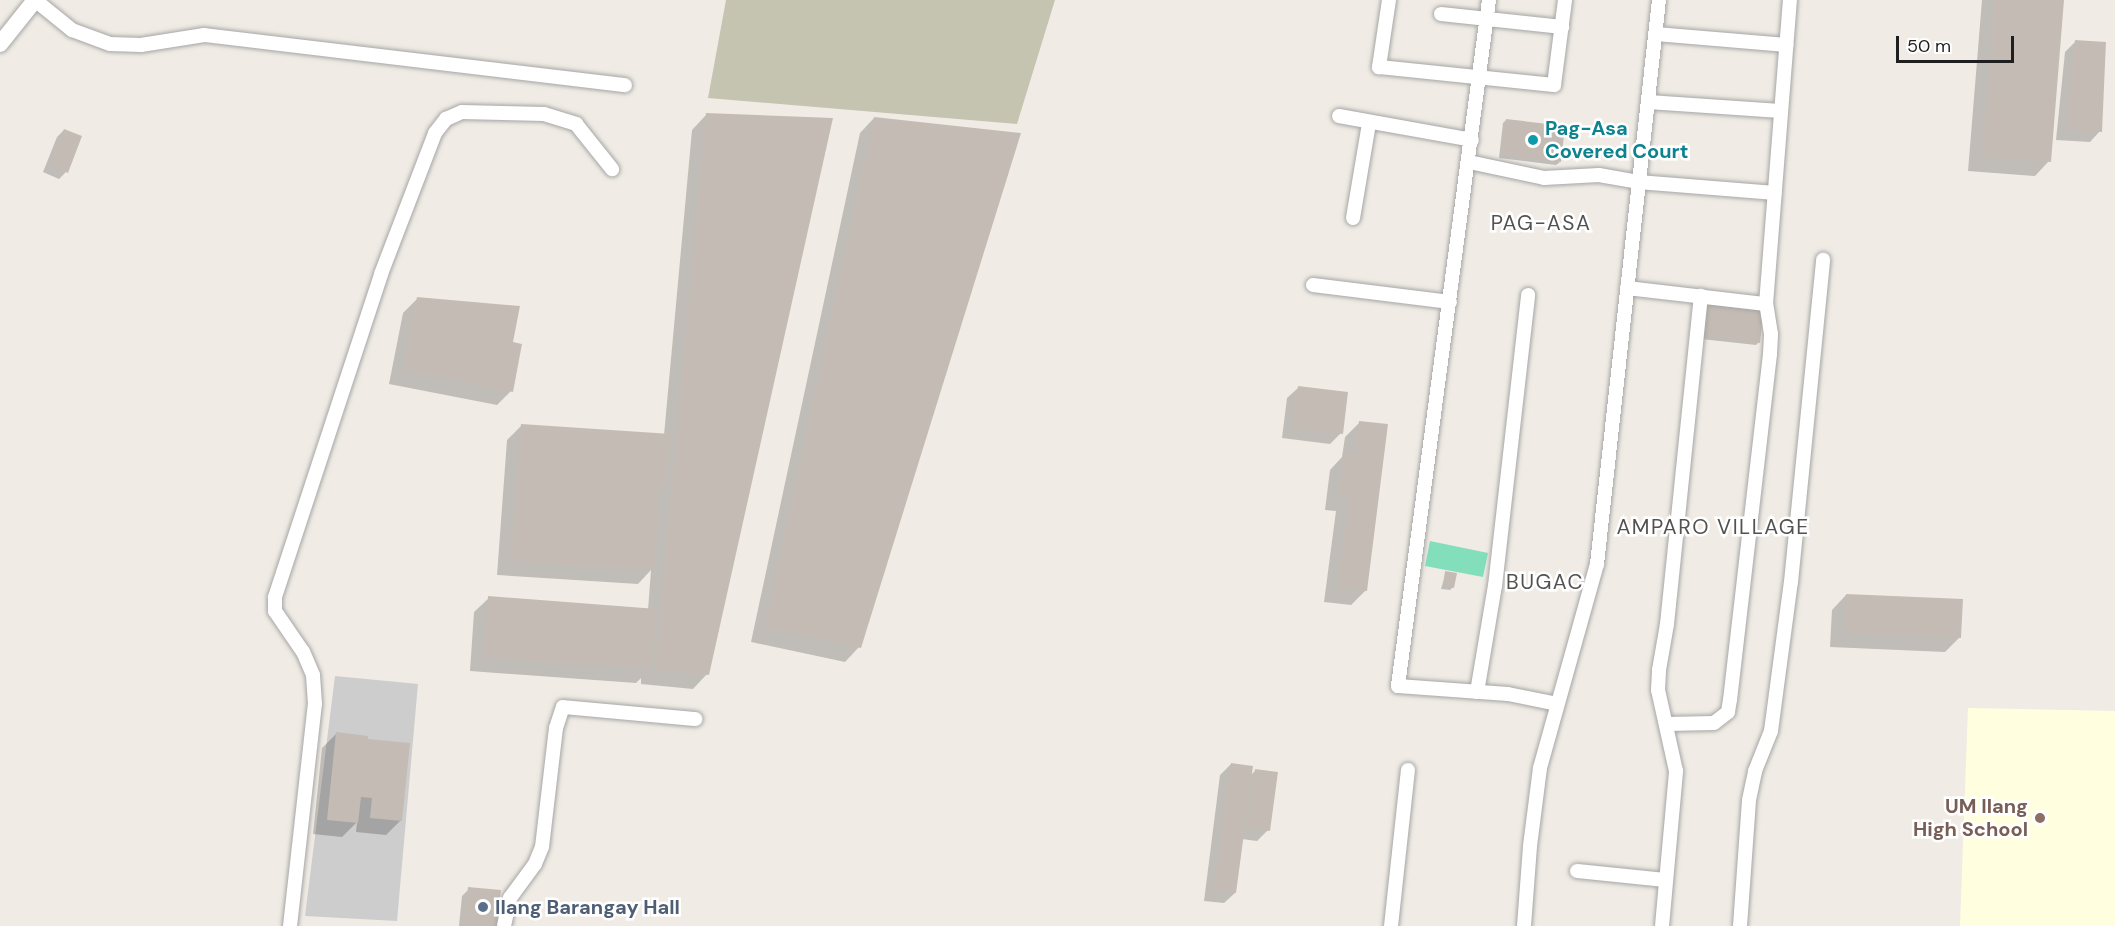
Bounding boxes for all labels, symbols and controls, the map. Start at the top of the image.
scale bar [1899,24,2018,62]
text: 50 m [1907,34,1951,58]
place label: Pag-Asa Covered Court [1545,116,1688,163]
marker: Pag-Asa Covered Court [1526,133,1540,147]
district label: PAG-ASA [1491,210,1591,236]
district label: AMPARO VILLAGE [1616,514,1810,540]
district label: BUGAC [1506,569,1584,595]
place label: UM Ilang High School [1913,795,2028,842]
marker: UM Ilang High School [2033,811,2047,825]
place label: Ilang Barangay Hall [495,895,680,919]
marker: Ilang Barangay Hall [476,900,490,914]

